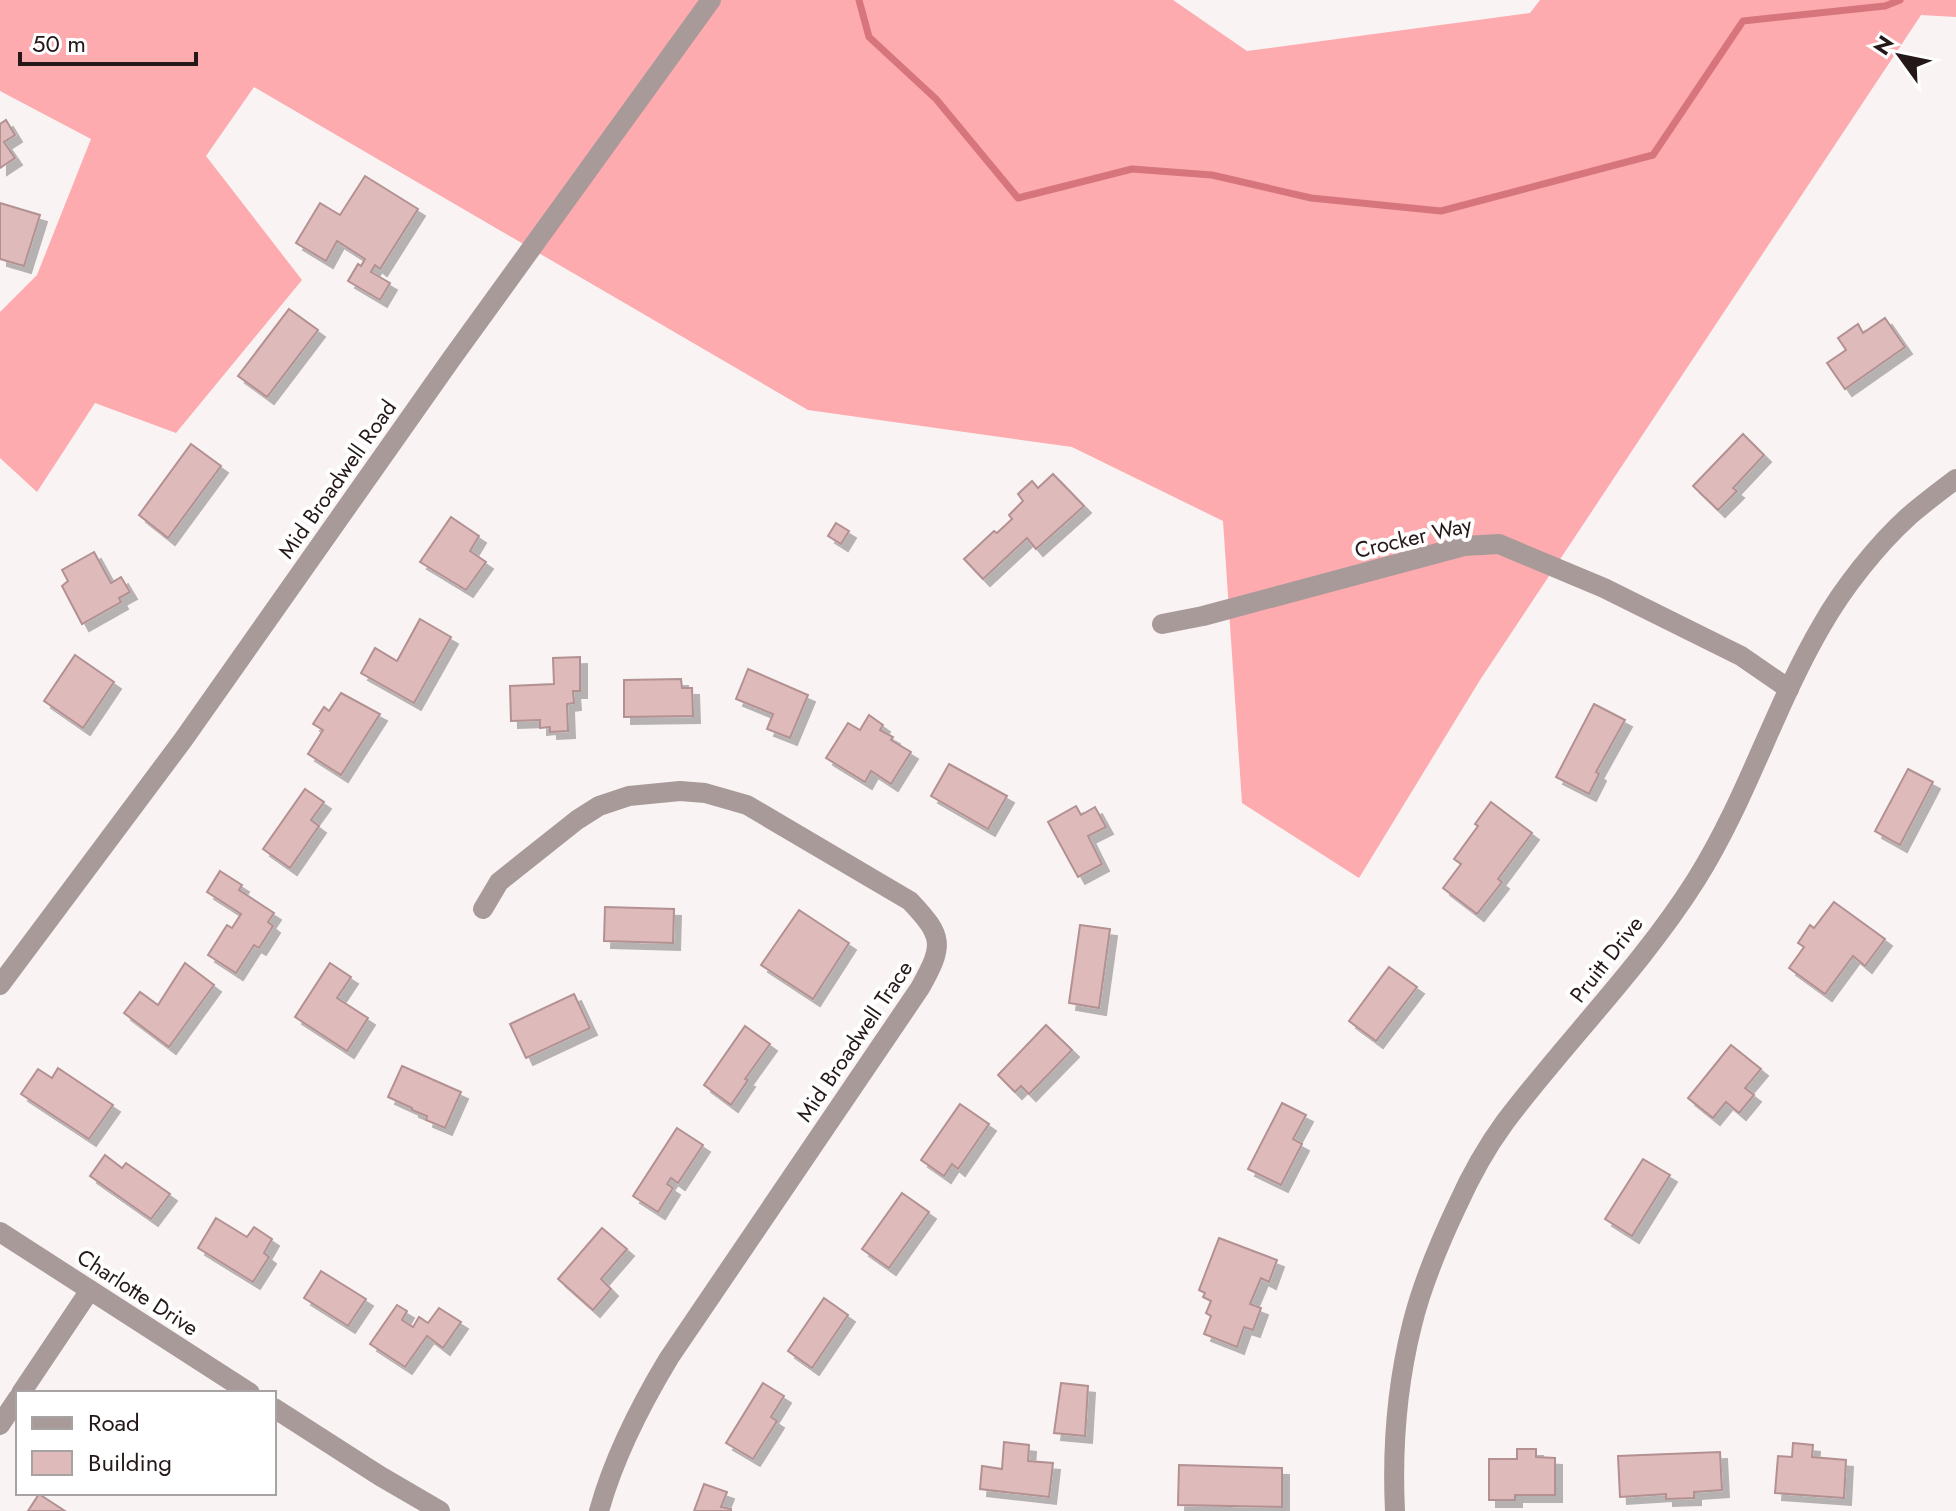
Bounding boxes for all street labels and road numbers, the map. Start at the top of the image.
street label: Mid Broadwell Road [270,393,404,565]
street label: Crocker Way [1351,508,1475,566]
street label: Pruitt Drive [1562,909,1650,1009]
street label: Mid Broadwell Trace [788,954,920,1128]
street label: Charlotte Drive [71,1241,205,1343]

